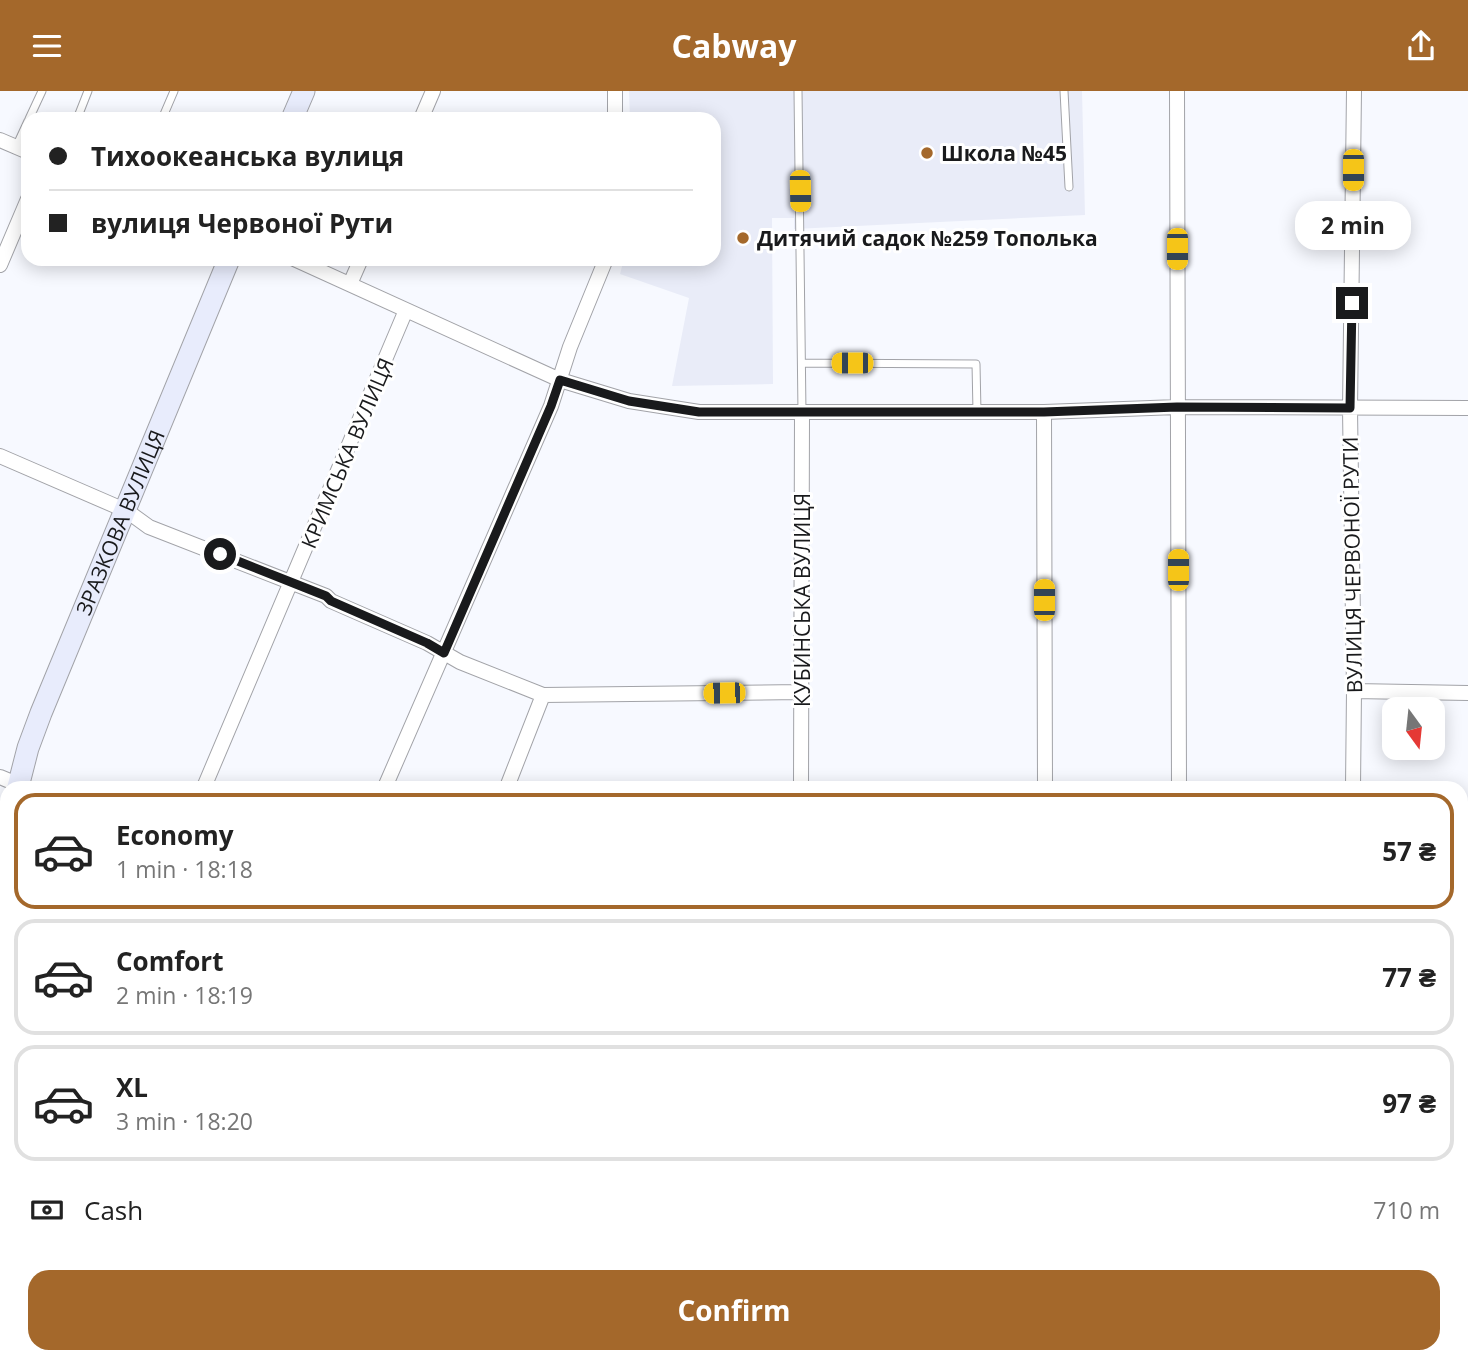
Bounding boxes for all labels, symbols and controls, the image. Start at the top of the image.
text: Cabway [672,24,796,67]
icon: menu [28,27,66,65]
icon: share [1402,27,1440,65]
text: Тихоокеанська вулиця [91,138,404,174]
place label: Школа №45 [941,139,1067,167]
marker: Школа №45 [919,145,935,161]
car [1343,149,1364,191]
car [790,170,811,212]
callout: 2 min [1294,201,1410,251]
text: вулиця Червоної Рути [91,205,393,241]
text: 2 min [1321,209,1385,241]
place label: Дитячий садок №259 Тополька [757,224,1098,252]
car [1167,228,1188,270]
marker: Дитячий садок №259 Тополька [735,230,751,246]
route end [1336,287,1368,319]
street label: КРИМСЬКА ВУЛИЦЯ [294,353,400,553]
car [832,353,874,374]
street label: ЗРАЗКОВА ВУЛИЦЯ [69,425,171,619]
street label: ВУЛИЦЯ ЧЕРВОНОЇ РУТИ [1336,437,1368,693]
street label: КУБИНСЬКА ВУЛИЦЯ [788,493,816,707]
route start [204,538,236,570]
car [1168,549,1189,591]
car [1034,579,1055,621]
car [703,682,746,704]
north arrow [1382,697,1446,759]
map controls [1382,697,1445,760]
text: Economy [116,817,234,853]
icon: car [32,820,95,883]
text: 57 ₴ [1382,833,1436,869]
text: 1 min · 18:18 [116,853,253,885]
text: Comfort [116,943,223,979]
icon: car [32,946,95,1009]
text: 77 ₴ [1382,959,1436,995]
text: 2 min · 18:19 [116,979,253,1011]
text: XL [116,1069,148,1105]
icon: car [32,1072,95,1135]
text: 97 ₴ [1382,1085,1436,1121]
text: 3 min · 18:20 [116,1105,253,1137]
icon: cash [28,1191,66,1229]
text: Cash [84,1192,143,1228]
text: 710 m [1373,1194,1440,1226]
button: Confirm [28,1270,1440,1350]

